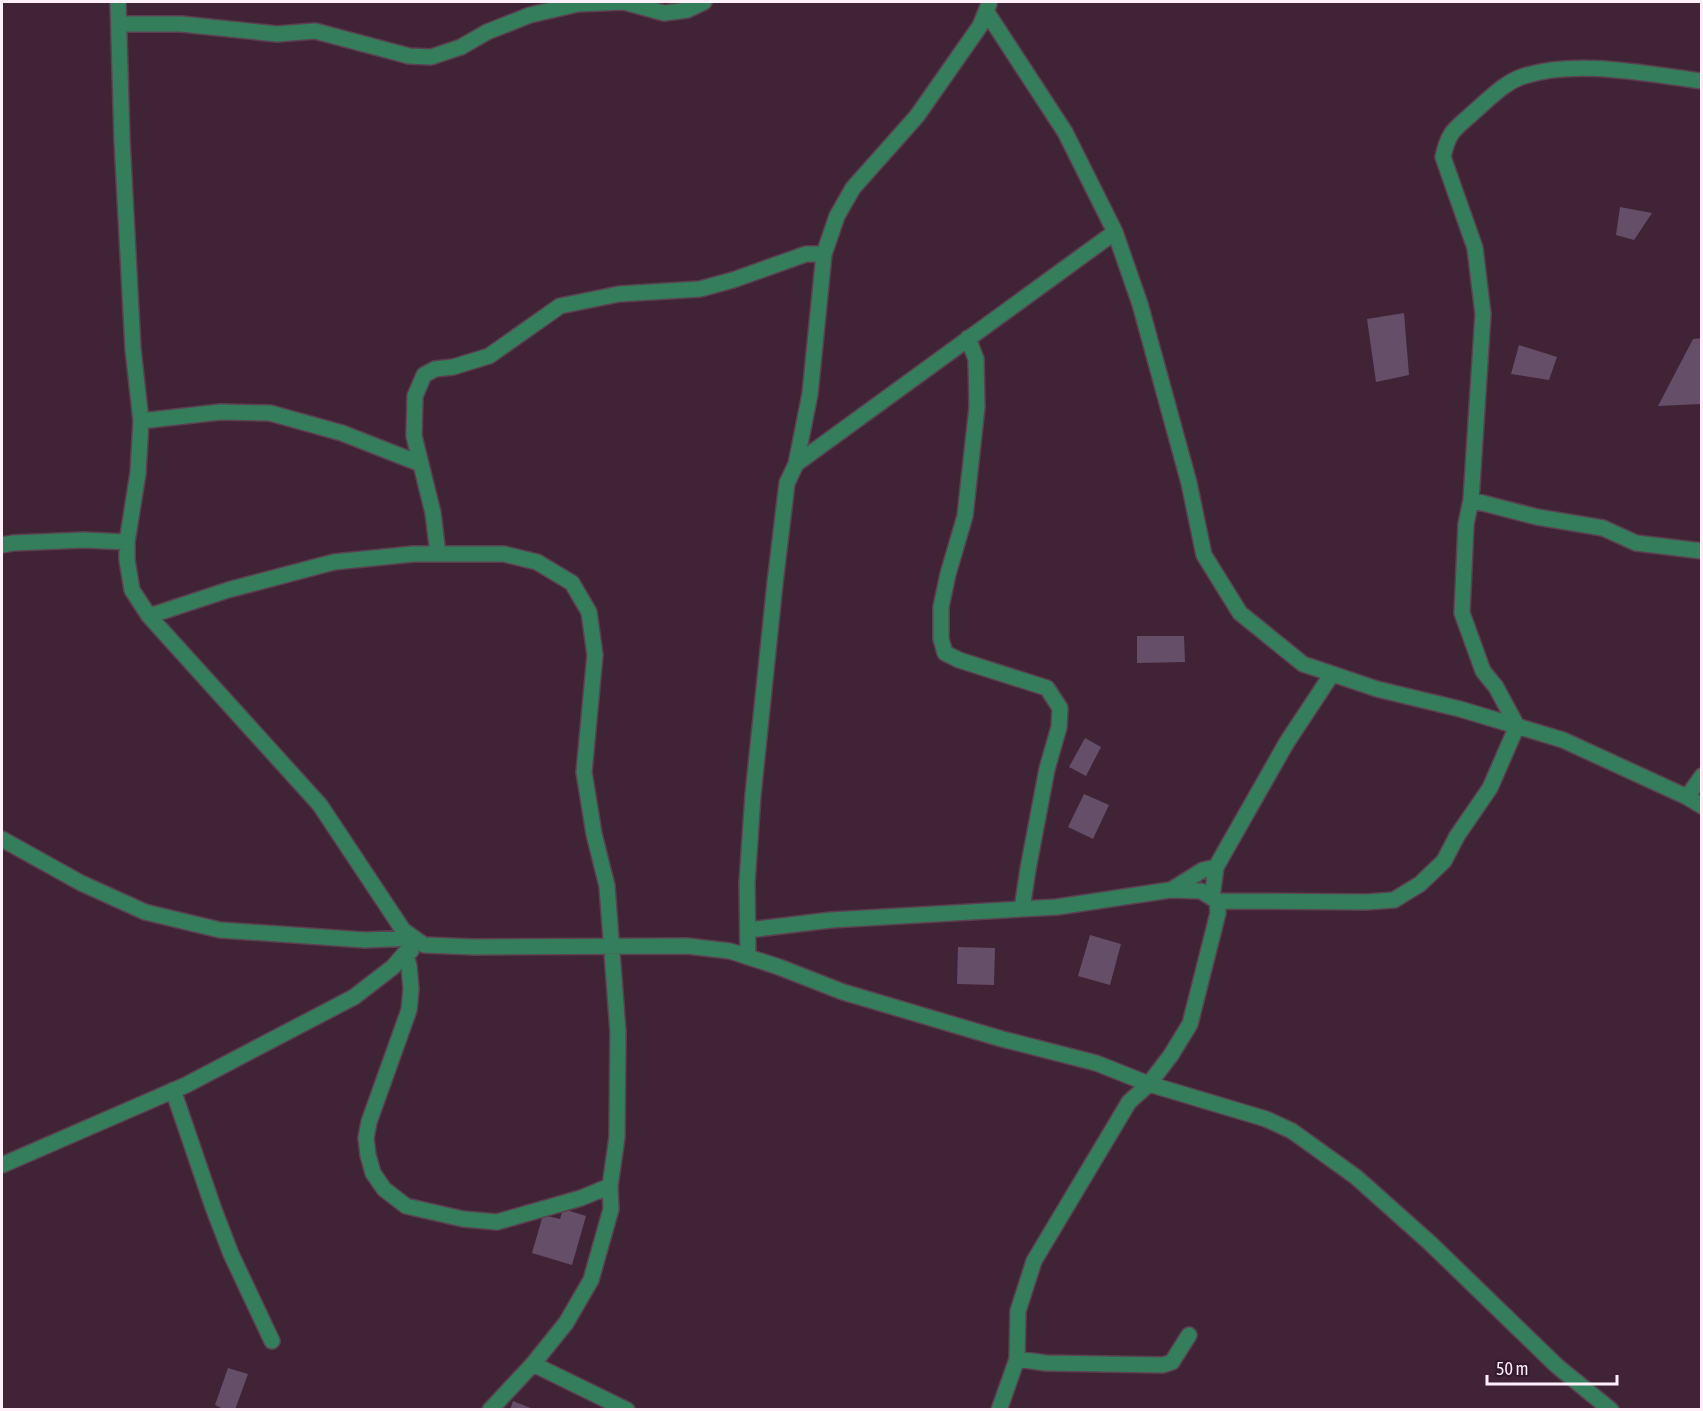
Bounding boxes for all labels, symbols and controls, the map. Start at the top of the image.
scale bar [1487,1348,1618,1386]
text: 50 m [1496,1358,1528,1379]

